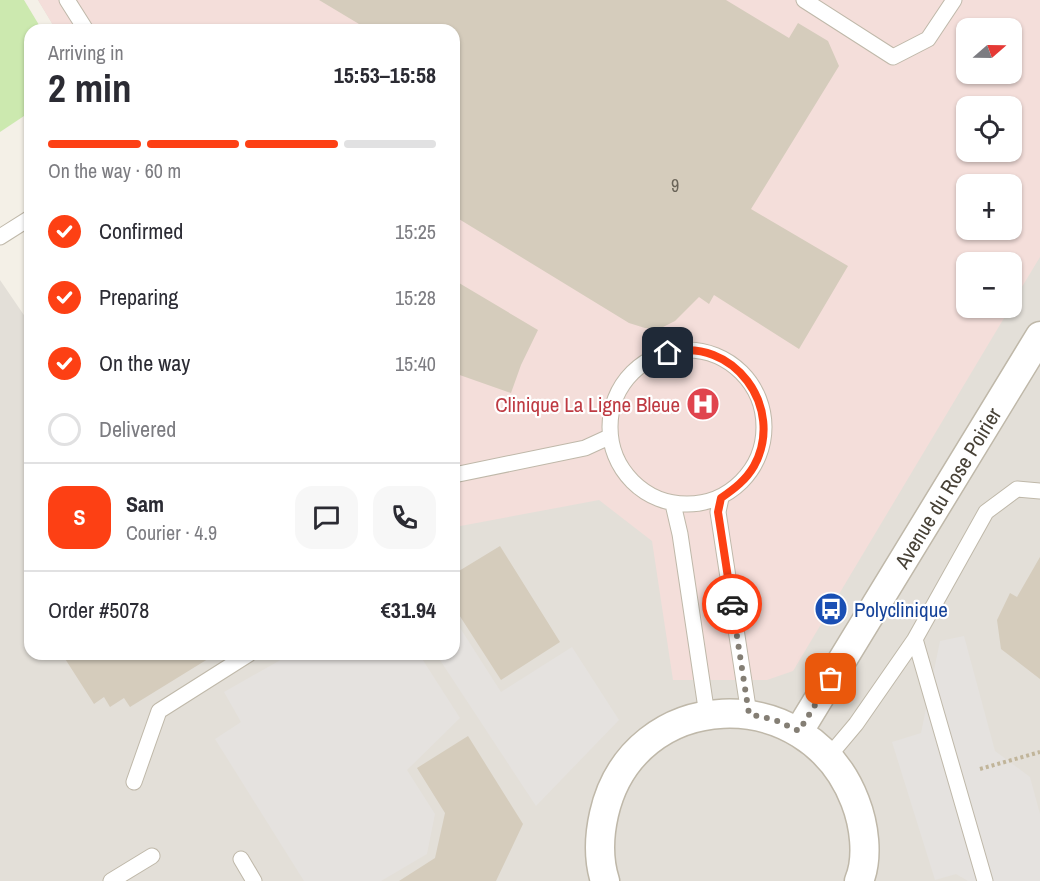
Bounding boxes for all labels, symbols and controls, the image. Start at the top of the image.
north arrow [956,18,1022,84]
map controls [956,18,1022,318]
text: Arriving in [48,39,124,66]
text: 15:53–15:58 [334,60,436,90]
text: 2 min [48,62,132,114]
button: locate [956,96,1022,162]
text: On the way · 60 m [48,157,181,184]
house number: 9 [671,173,679,198]
button: + [956,174,1022,240]
icon: check [48,215,81,248]
text: Confirmed [99,216,183,246]
text: 15:25 [395,218,436,245]
button: − [956,252,1022,318]
icon: check [48,281,81,314]
text: Preparing [99,282,178,312]
text: 15:28 [395,284,436,311]
pin [642,327,693,378]
icon: home [651,336,684,369]
icon: check [48,347,81,380]
text: On the way [99,348,190,378]
text: 15:40 [395,350,436,377]
hospital icon: Clinique La Ligne Bleue [685,386,721,422]
place label: Clinique La Ligne Bleue [495,390,680,419]
street label: Avenue du Rose Poirier [887,402,1008,574]
text: Delivered [99,414,176,444]
button: chat [295,486,358,549]
button: phone [373,486,436,549]
text: Sam [126,489,164,519]
text: S [73,502,86,532]
text: Courier · 4.9 [126,519,217,546]
courier [702,574,762,634]
icon: car [716,588,749,621]
bus stop icon: Polyclinique [813,591,849,627]
text: Order #5078 [48,595,149,625]
text: €31.94 [381,595,436,625]
place label: Polyclinique [854,595,948,624]
pin [805,653,856,704]
icon: bag [814,662,847,695]

